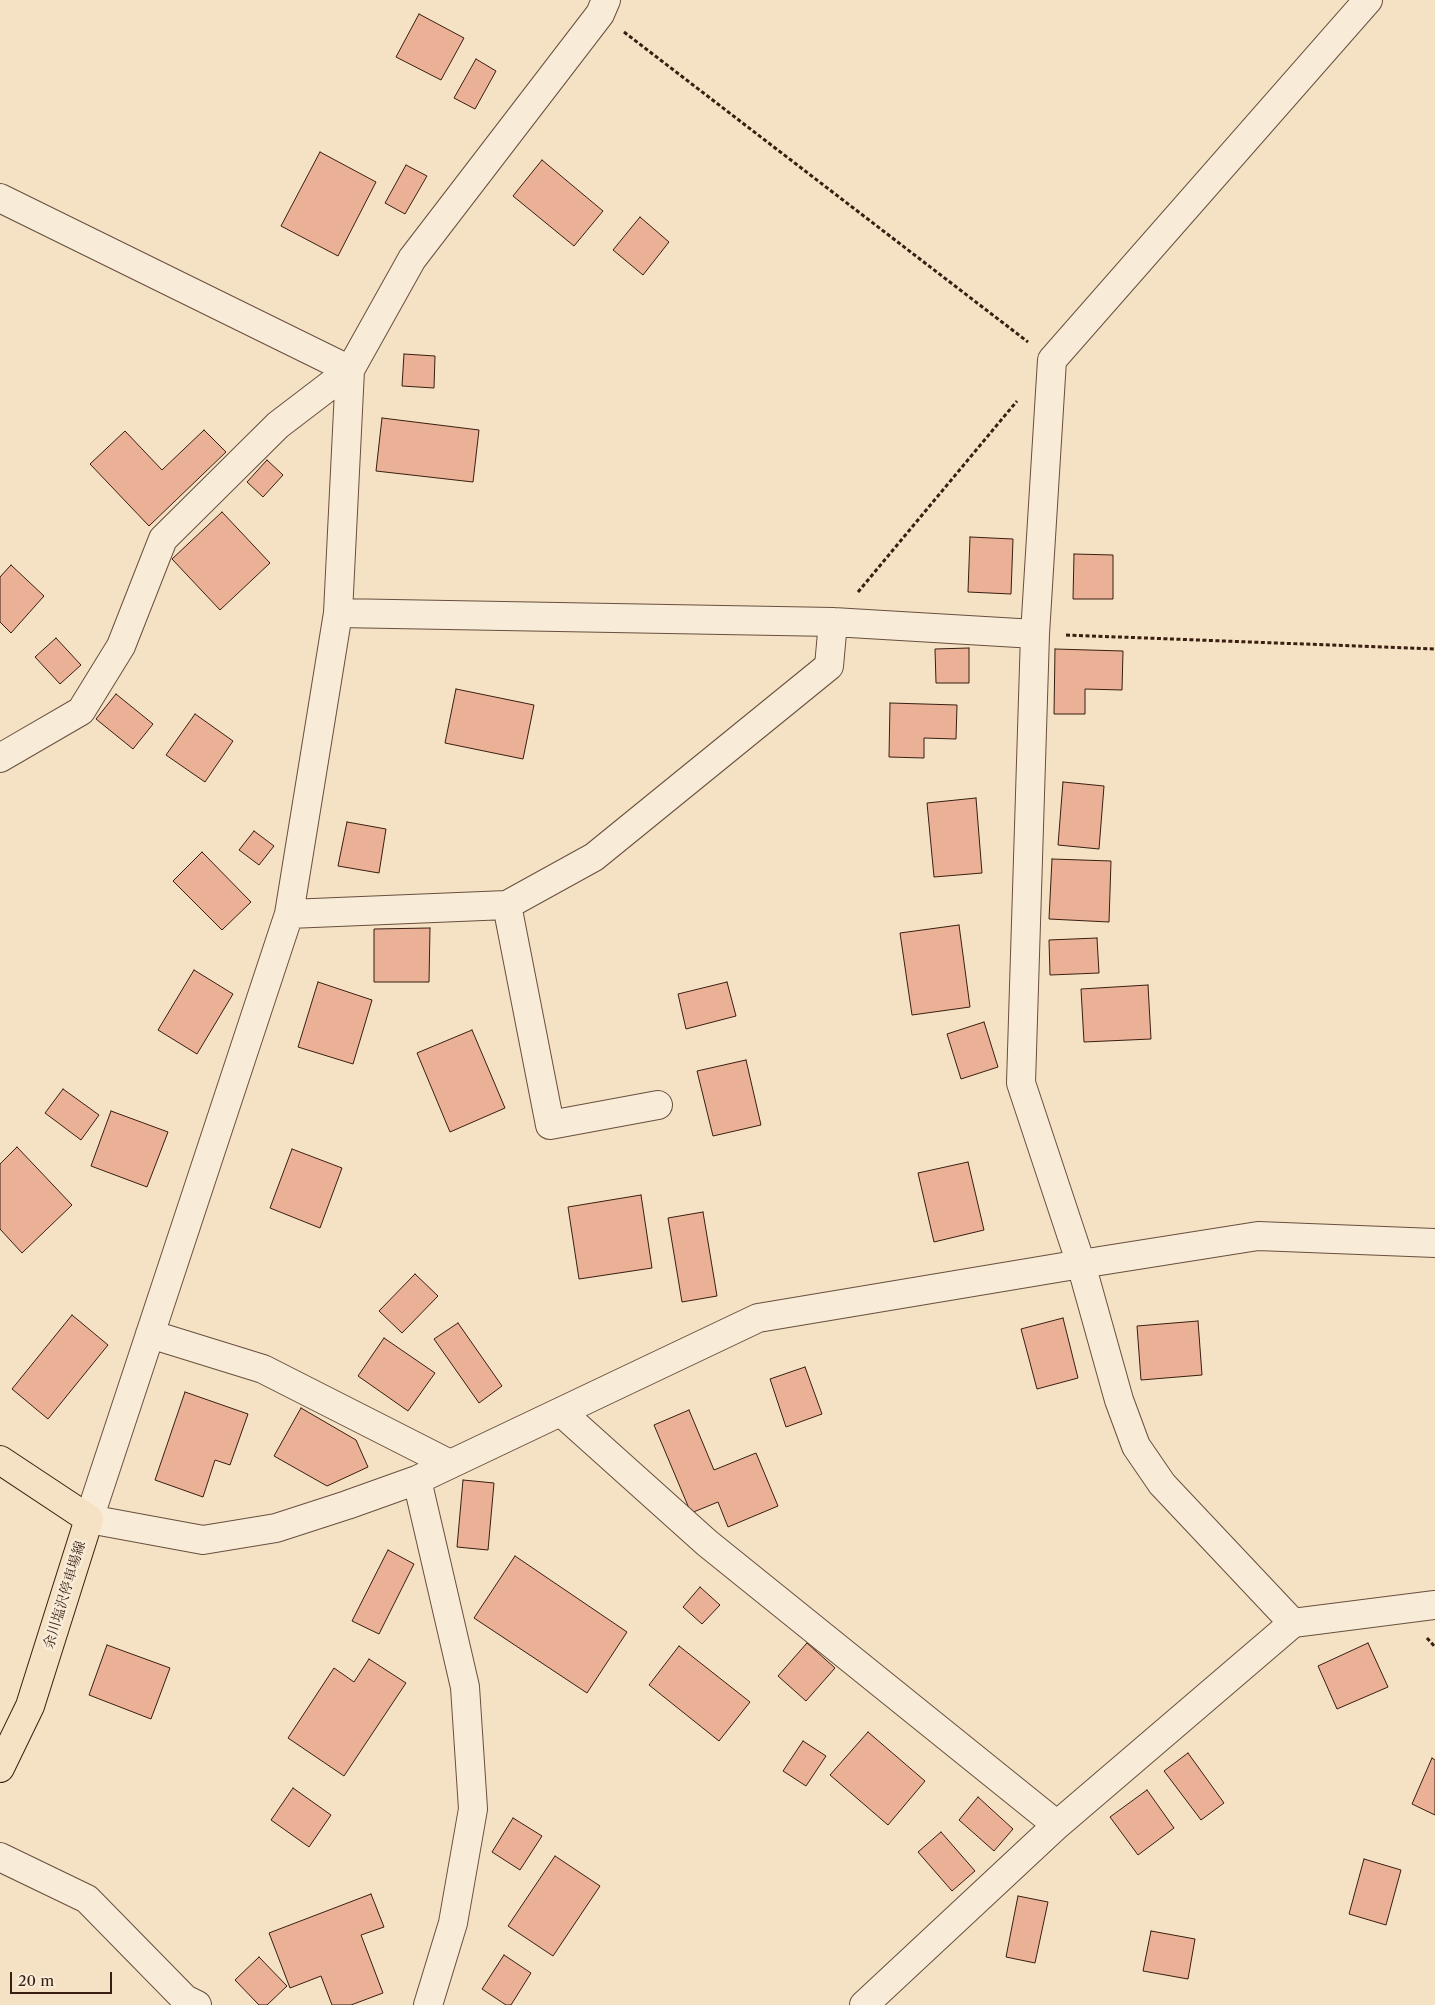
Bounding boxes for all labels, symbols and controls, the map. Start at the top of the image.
street label: 余川塩沢停車場線 [41,1539,89,1651]
scale bar [12,1962,115,1994]
text: 20 m [18,1971,54,1990]

